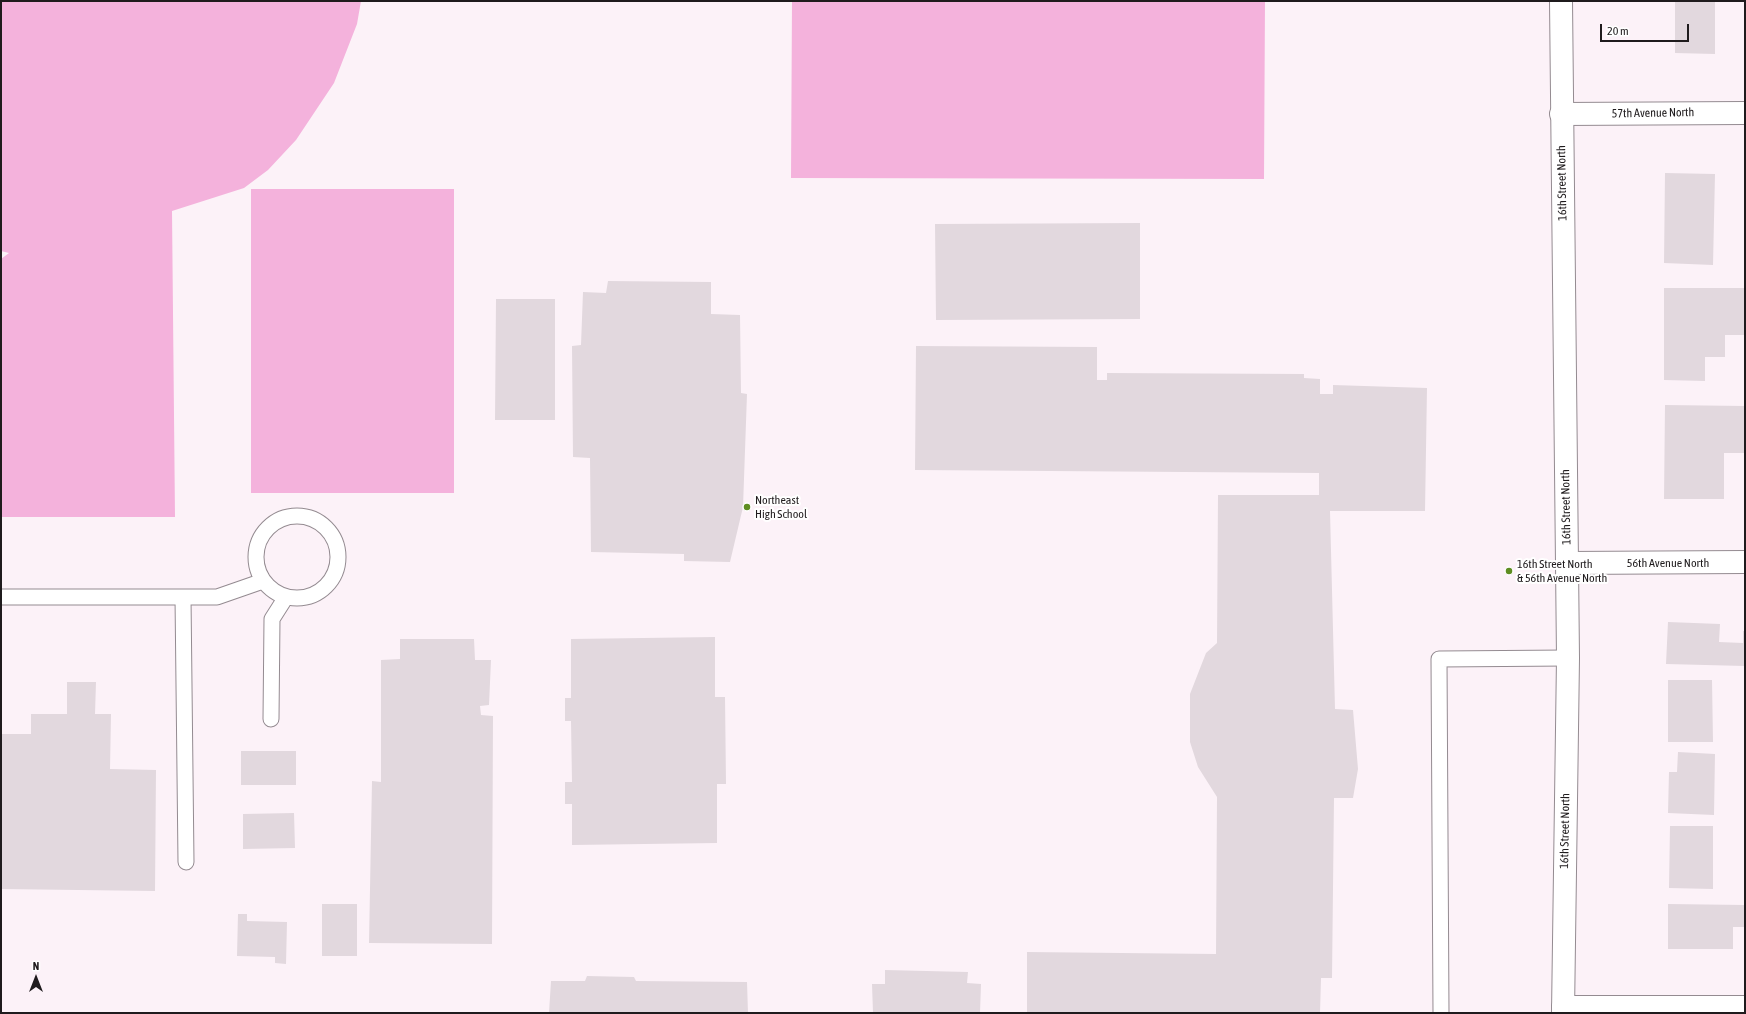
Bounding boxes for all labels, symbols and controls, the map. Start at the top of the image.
scale bar [1602,16,1691,42]
text: 20 m [1607,24,1629,38]
street label: 57th Avenue North [1612,105,1694,121]
street label: 16th Street North [1554,145,1570,221]
street label: 16th Street North [1558,469,1574,545]
place label: Northeast High School [755,493,807,521]
marker: Northeast High School [742,502,752,512]
street label: 56th Avenue North [1627,556,1709,570]
place label: 16th Street North & 56th Avenue North [1517,557,1607,585]
marker: 16th Street North & 56th Avenue North [1504,566,1514,576]
street label: 16th Street North [1557,793,1573,869]
north arrow [16,958,56,998]
text: N [33,960,39,972]

